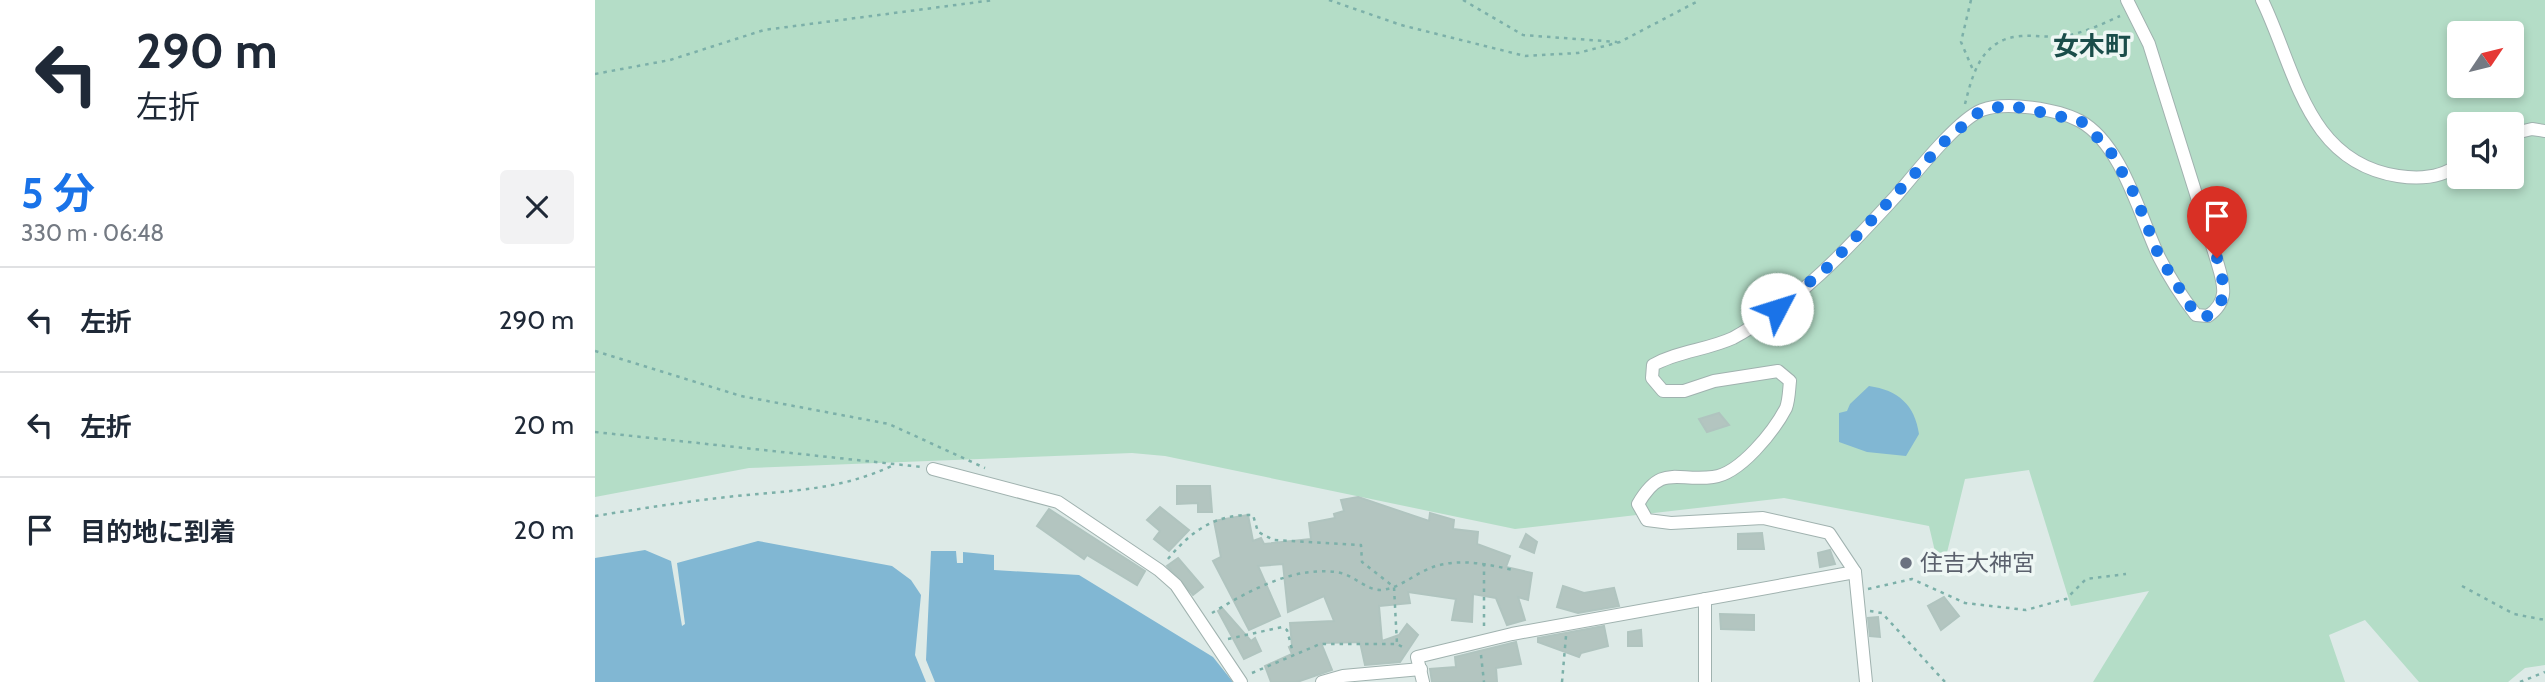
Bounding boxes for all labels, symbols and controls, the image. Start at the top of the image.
text: 290 m [136,21,278,80]
north arrow [2447,21,2523,98]
map controls [2447,21,2524,189]
icon: left [21,28,112,119]
district label: 女木町 [2053,30,2131,62]
text: 左折 [136,87,200,126]
button: sound [2447,112,2524,189]
text: 5 分 [21,167,95,219]
button: close [500,170,574,244]
pin [2187,186,2247,258]
icon: arrive [2198,197,2236,235]
text: 330 m · 06:48 [21,219,164,247]
position arrow [1740,272,1814,346]
icon: left [21,301,59,339]
text: 290 m [499,304,574,336]
text: 左折 [80,306,132,338]
icon: left [21,406,59,444]
text: 20 m [514,409,574,441]
text: 左折 [80,411,132,443]
icon: arrive [21,511,59,549]
text: 20 m [514,514,574,546]
text: 目的地に到着 [80,516,236,548]
place label: 住吉大神宮 [1920,549,2035,577]
marker: 住吉大神宮 [1898,555,1914,571]

